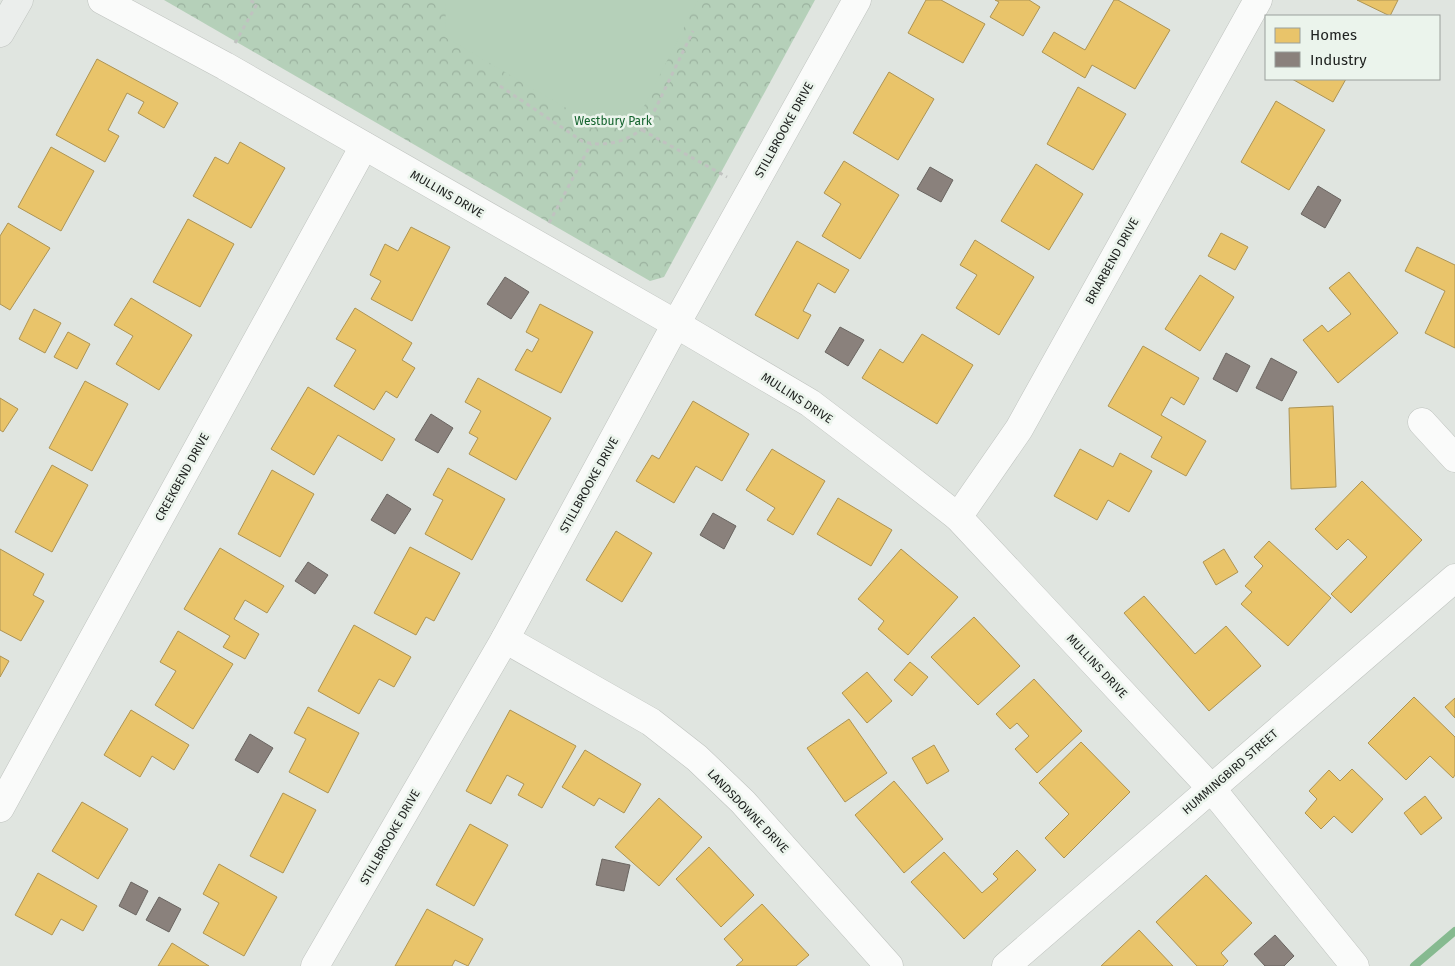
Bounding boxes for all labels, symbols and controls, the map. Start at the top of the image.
legend [1265,15,1440,80]
text: Homes [1310,26,1357,44]
text: Industry [1310,51,1367,69]
street label: STILLBROOKE DRIVE [752,80,816,180]
park label: Westbury Park [574,114,653,128]
street label: MULLINS DRIVE [408,167,486,221]
street label: BRIARBEND DRIVE [1082,215,1142,307]
street label: MULLINS DRIVE [759,370,835,426]
street label: CREEKBEND DRIVE [152,431,212,523]
street label: STILLBROOKE DRIVE [557,435,621,535]
street label: MULLINS DRIVE [1064,631,1130,701]
street label: HUMMINGBIRD STREET [1179,726,1281,817]
street label: LANDSDOWNE DRIVE [705,766,791,856]
street label: STILLBROOKE DRIVE [357,787,423,887]

